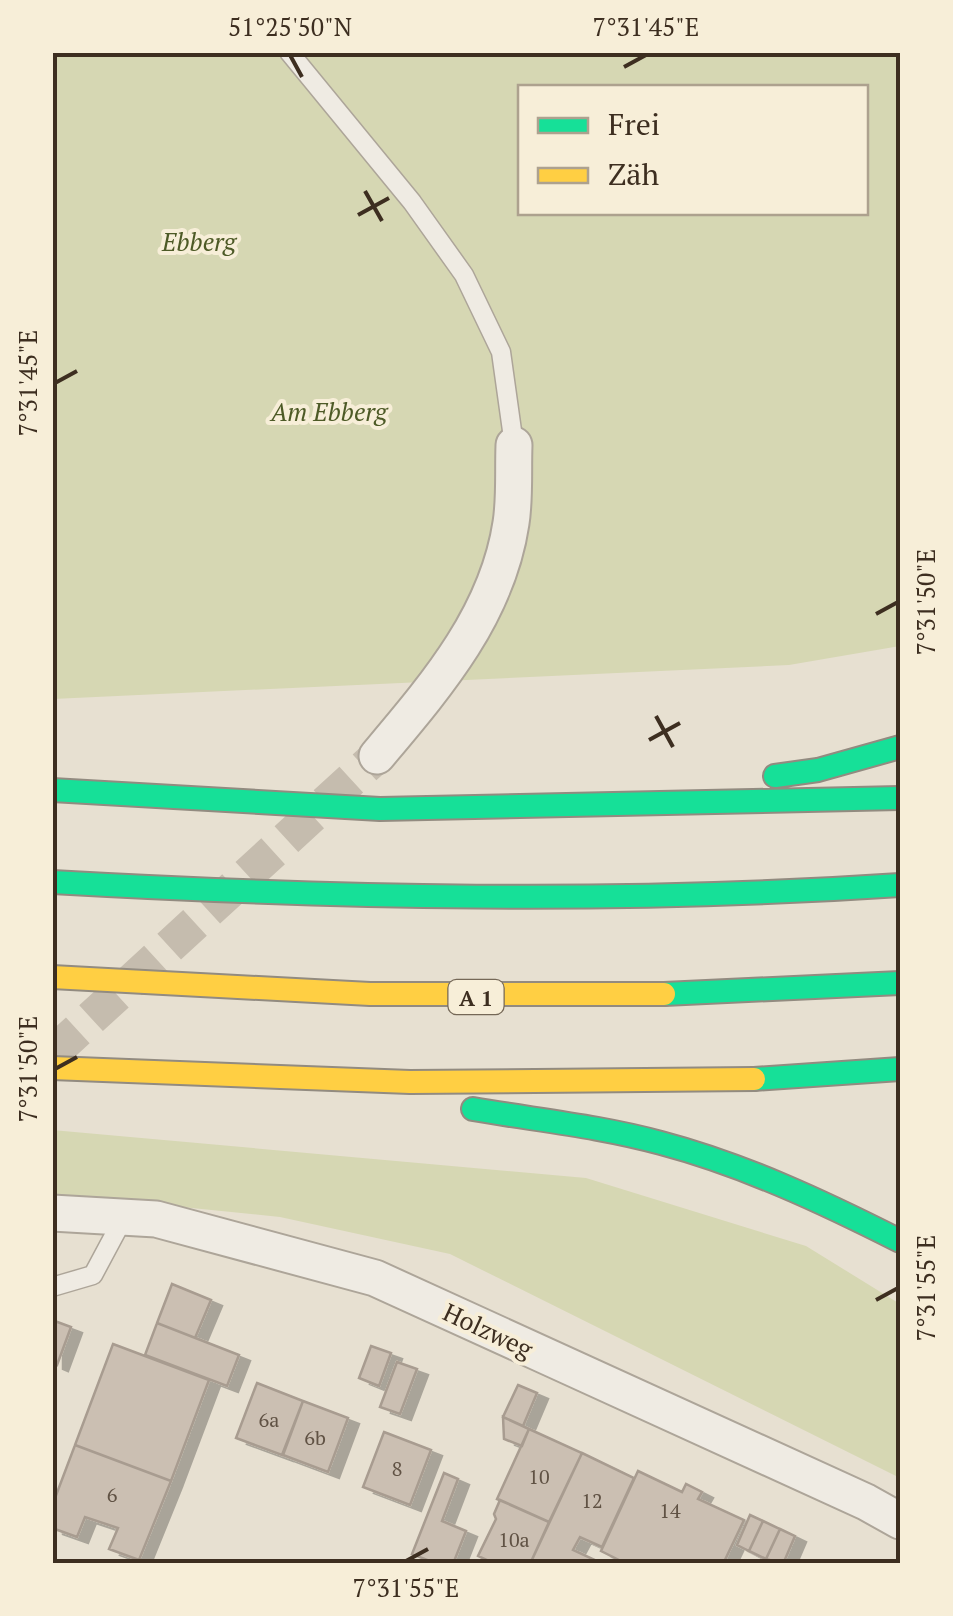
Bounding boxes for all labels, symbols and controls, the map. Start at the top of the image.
text: 51°25'50"N [228,10,352,43]
text: 7°31'45"E [593,10,699,43]
legend [518,85,868,215]
text: Frei [608,104,660,144]
text: Zäh [608,154,659,194]
park label: Ebberg [161,225,238,258]
text: 7°31'45"E [11,330,44,436]
park label: Am Ebberg [269,395,389,428]
text: 7°31'50"E [909,549,942,655]
road number: A 1 [448,980,504,1014]
text: 7°31'50"E [11,1016,44,1122]
text: 7°31'55"E [909,1235,942,1341]
street label: Holzweg [438,1295,539,1365]
house number: 6a [259,1406,279,1433]
house number: 6b [304,1424,326,1451]
house number: 8 [392,1455,402,1482]
house number: 10 [528,1463,550,1490]
house number: 6 [107,1481,118,1508]
house number: 12 [581,1487,603,1514]
house number: 14 [659,1497,681,1524]
house number: 10a [498,1526,530,1553]
text: 7°31'55"E [353,1571,459,1604]

